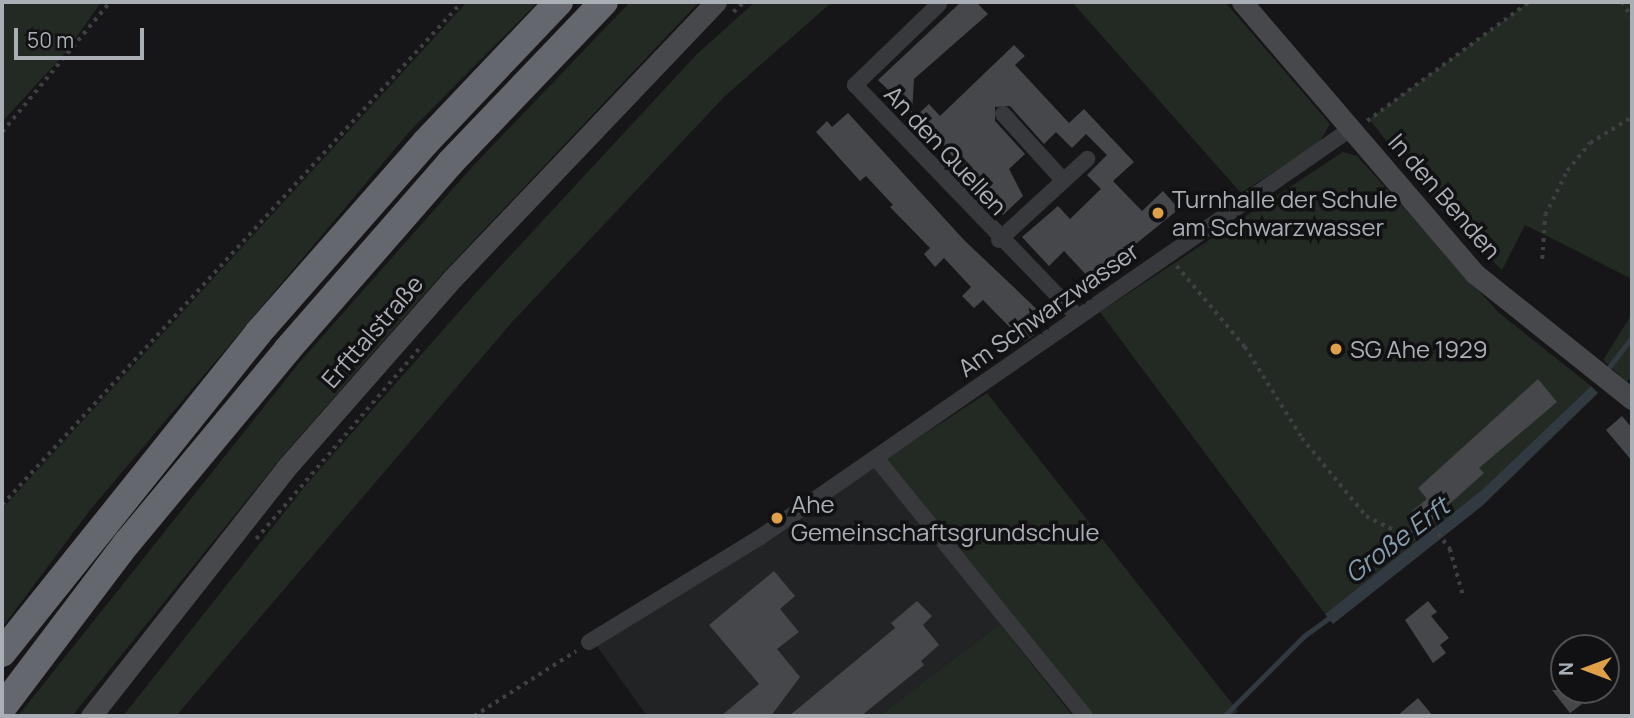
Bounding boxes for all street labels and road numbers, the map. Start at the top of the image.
street label: An den Quellen [879,79,1013,221]
street label: In den Benden [1383,128,1507,264]
street label: Am Schwarzwasser [952,236,1144,382]
street label: Erfttalstraße [315,269,429,393]

